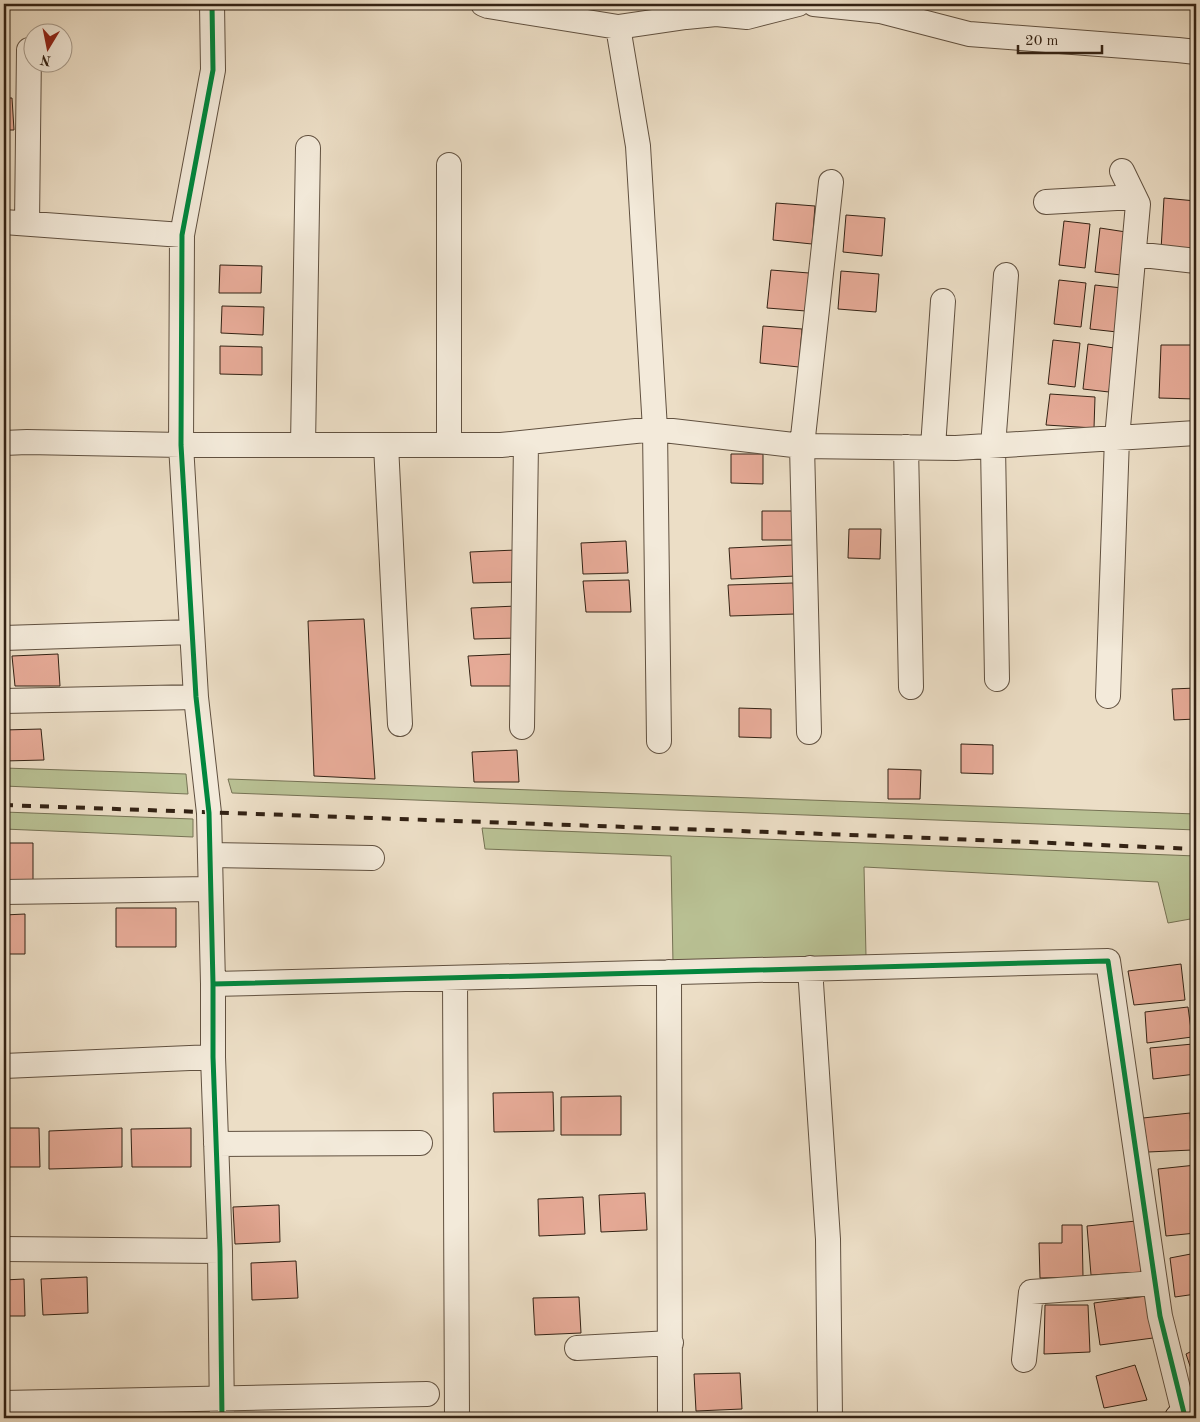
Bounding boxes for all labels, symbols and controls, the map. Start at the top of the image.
north arrow [22,22,72,72]
scale bar [1018,22,1101,54]
text: 20 m [1025,34,1059,49]
text: N [39,52,52,68]

